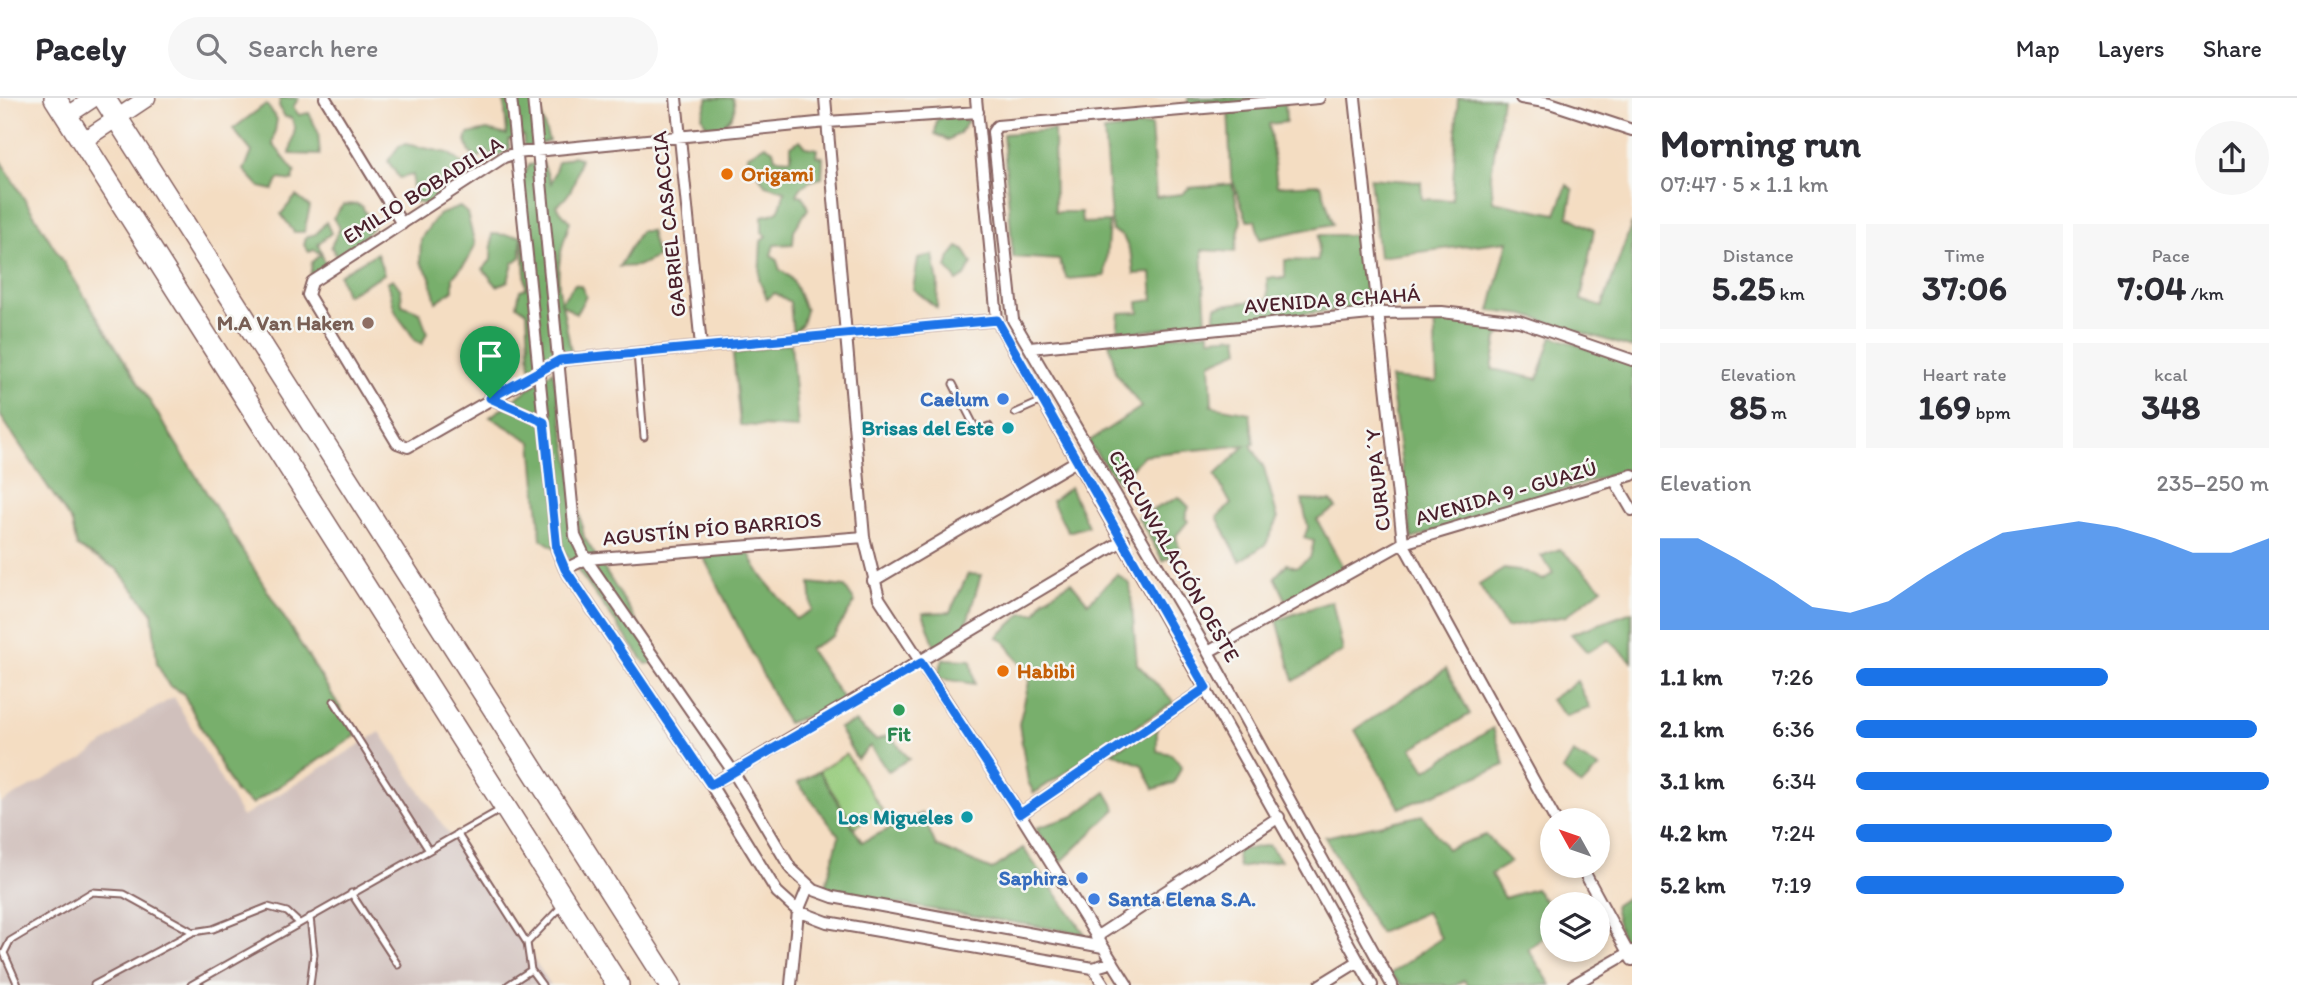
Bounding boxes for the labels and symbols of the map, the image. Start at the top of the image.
street label: GABRIEL CASACCIA [646,129,691,318]
street label: EMILIO BOBADILLA [338,130,508,249]
place label: Origami [741,161,814,187]
marker: Origami [719,166,735,182]
street label: AVENIDA 8 CHAHÁ [1243,281,1421,318]
place label: M.A Van Haken [217,310,354,335]
marker: M.A Van Haken [360,315,376,331]
pin [460,326,520,398]
place label: Caelum [920,386,990,411]
marker: Caelum [995,391,1011,407]
place label: Brisas del Este [862,415,994,440]
marker: Brisas del Este [1000,420,1016,436]
street label: CURUPA´Y [1360,428,1395,533]
street label: CIRCUNVALACIÓN OESTE [1103,445,1246,666]
street label: AVENIDA 9 - GUAZÚ [1412,455,1599,530]
street label: AGUSTÍN PÍO BARRIOS [602,506,822,551]
place label: Habibi [1017,658,1075,683]
marker: Habibi [995,663,1011,679]
marker: Fit [891,702,907,718]
place label: Fit [887,721,911,746]
place label: Los Migueles [838,804,953,830]
north arrow [1540,808,1610,878]
marker: Los Migueles [959,809,975,825]
place label: Saphira [999,865,1069,891]
marker: Saphira [1074,870,1090,886]
place label: Santa Elena S.A. [1108,886,1256,911]
marker: Santa Elena S.A. [1086,891,1102,907]

